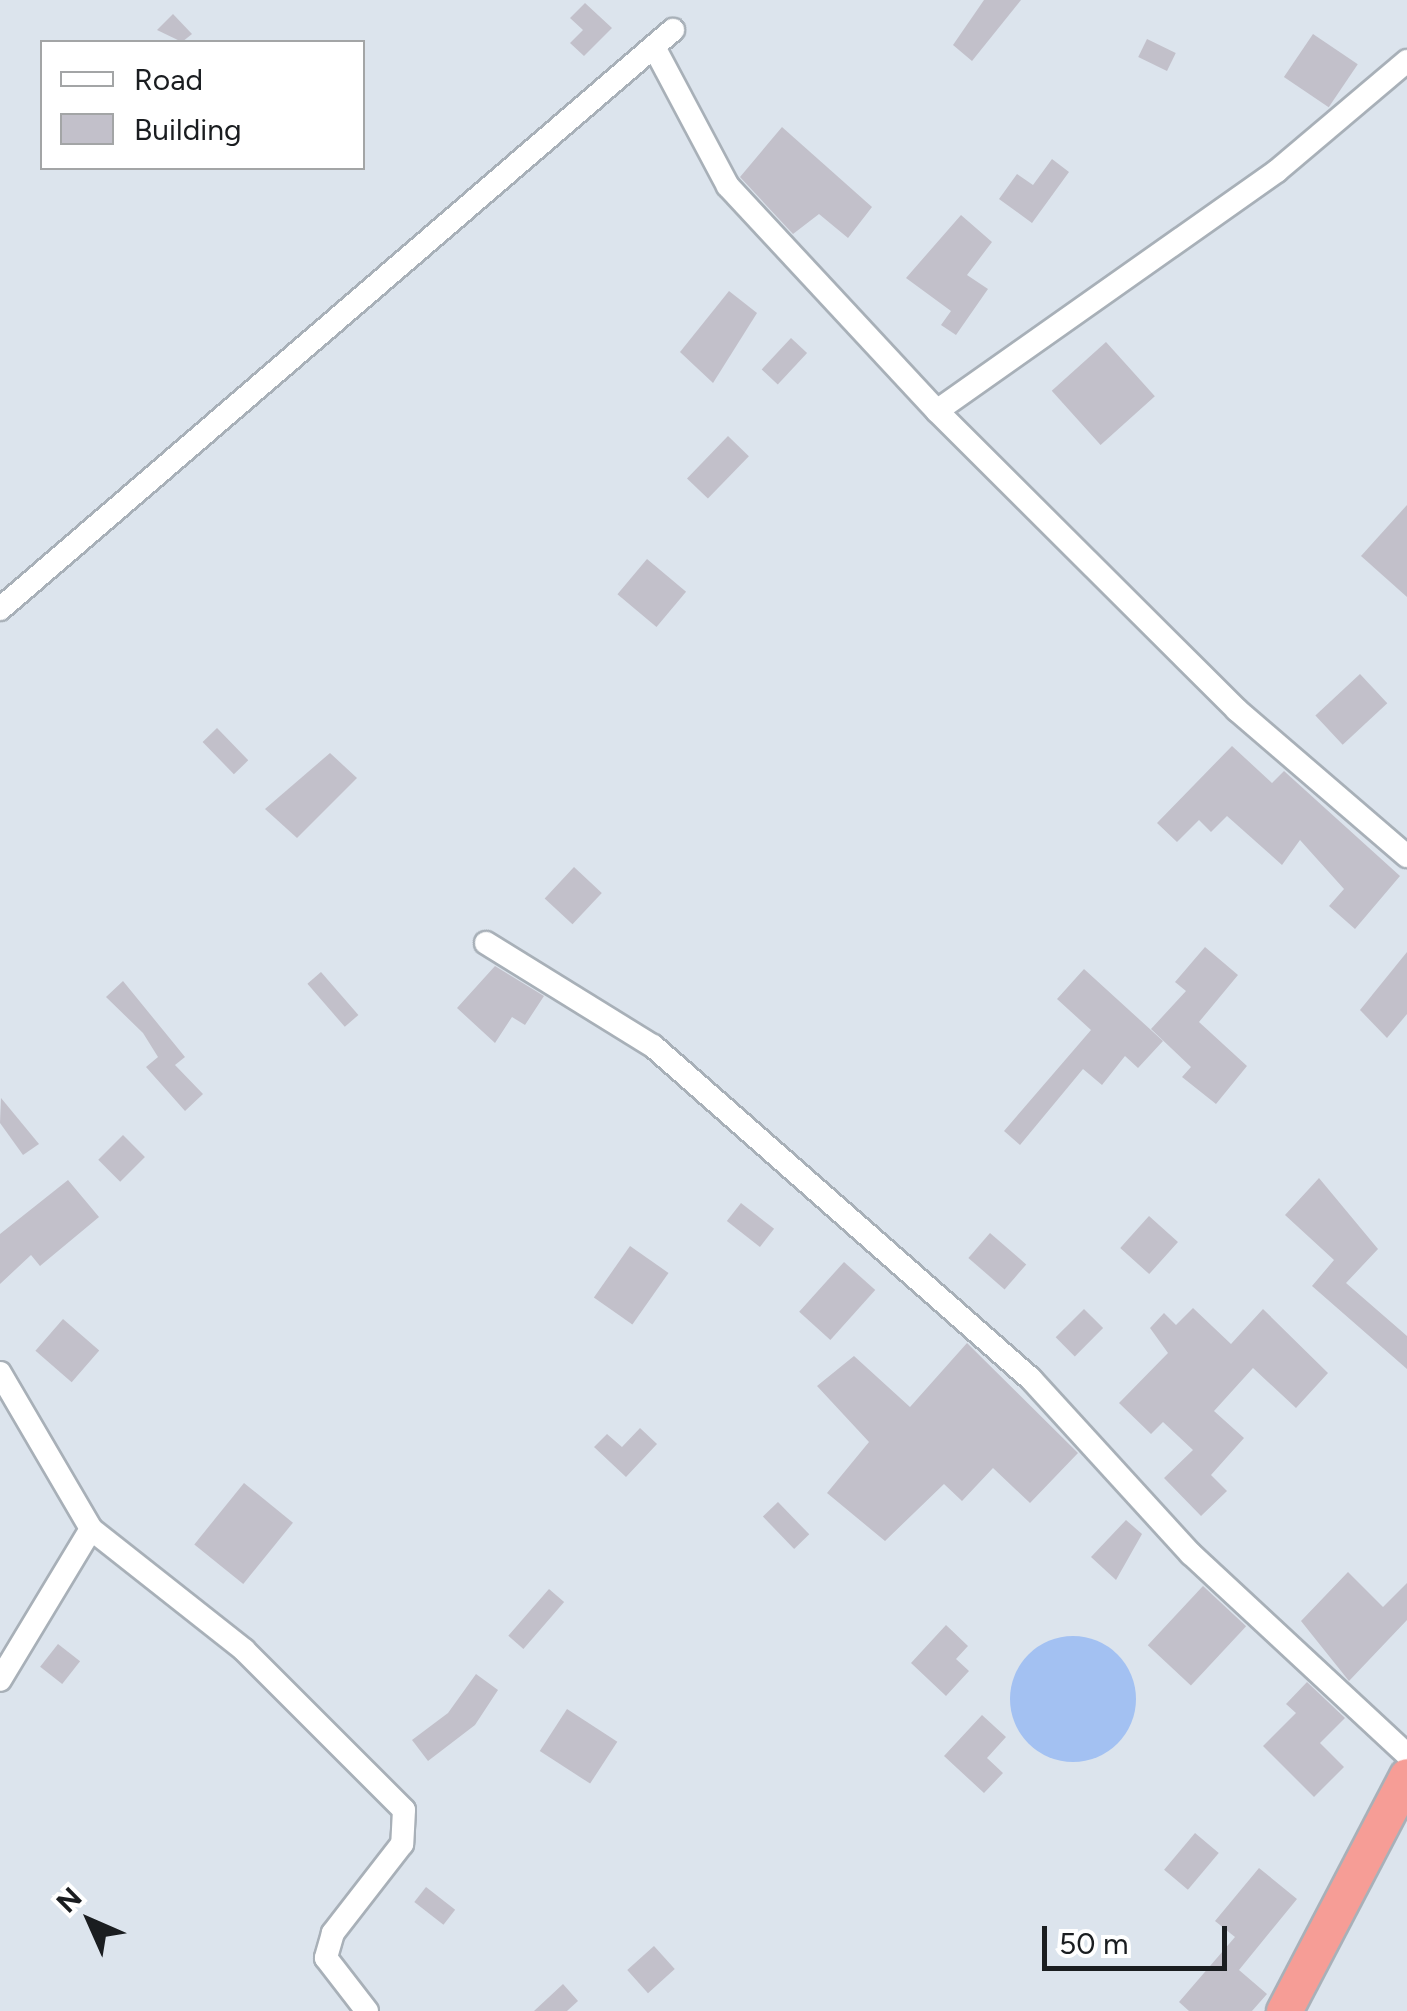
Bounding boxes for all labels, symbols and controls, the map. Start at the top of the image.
legend [40,40,365,170]
text: Road [134,61,203,98]
text: Building [134,111,242,148]
north arrow [40,1871,140,1971]
text: N [49,1880,88,1919]
scale bar [1047,1906,1232,1968]
text: 50 m [1059,1925,1128,1962]

